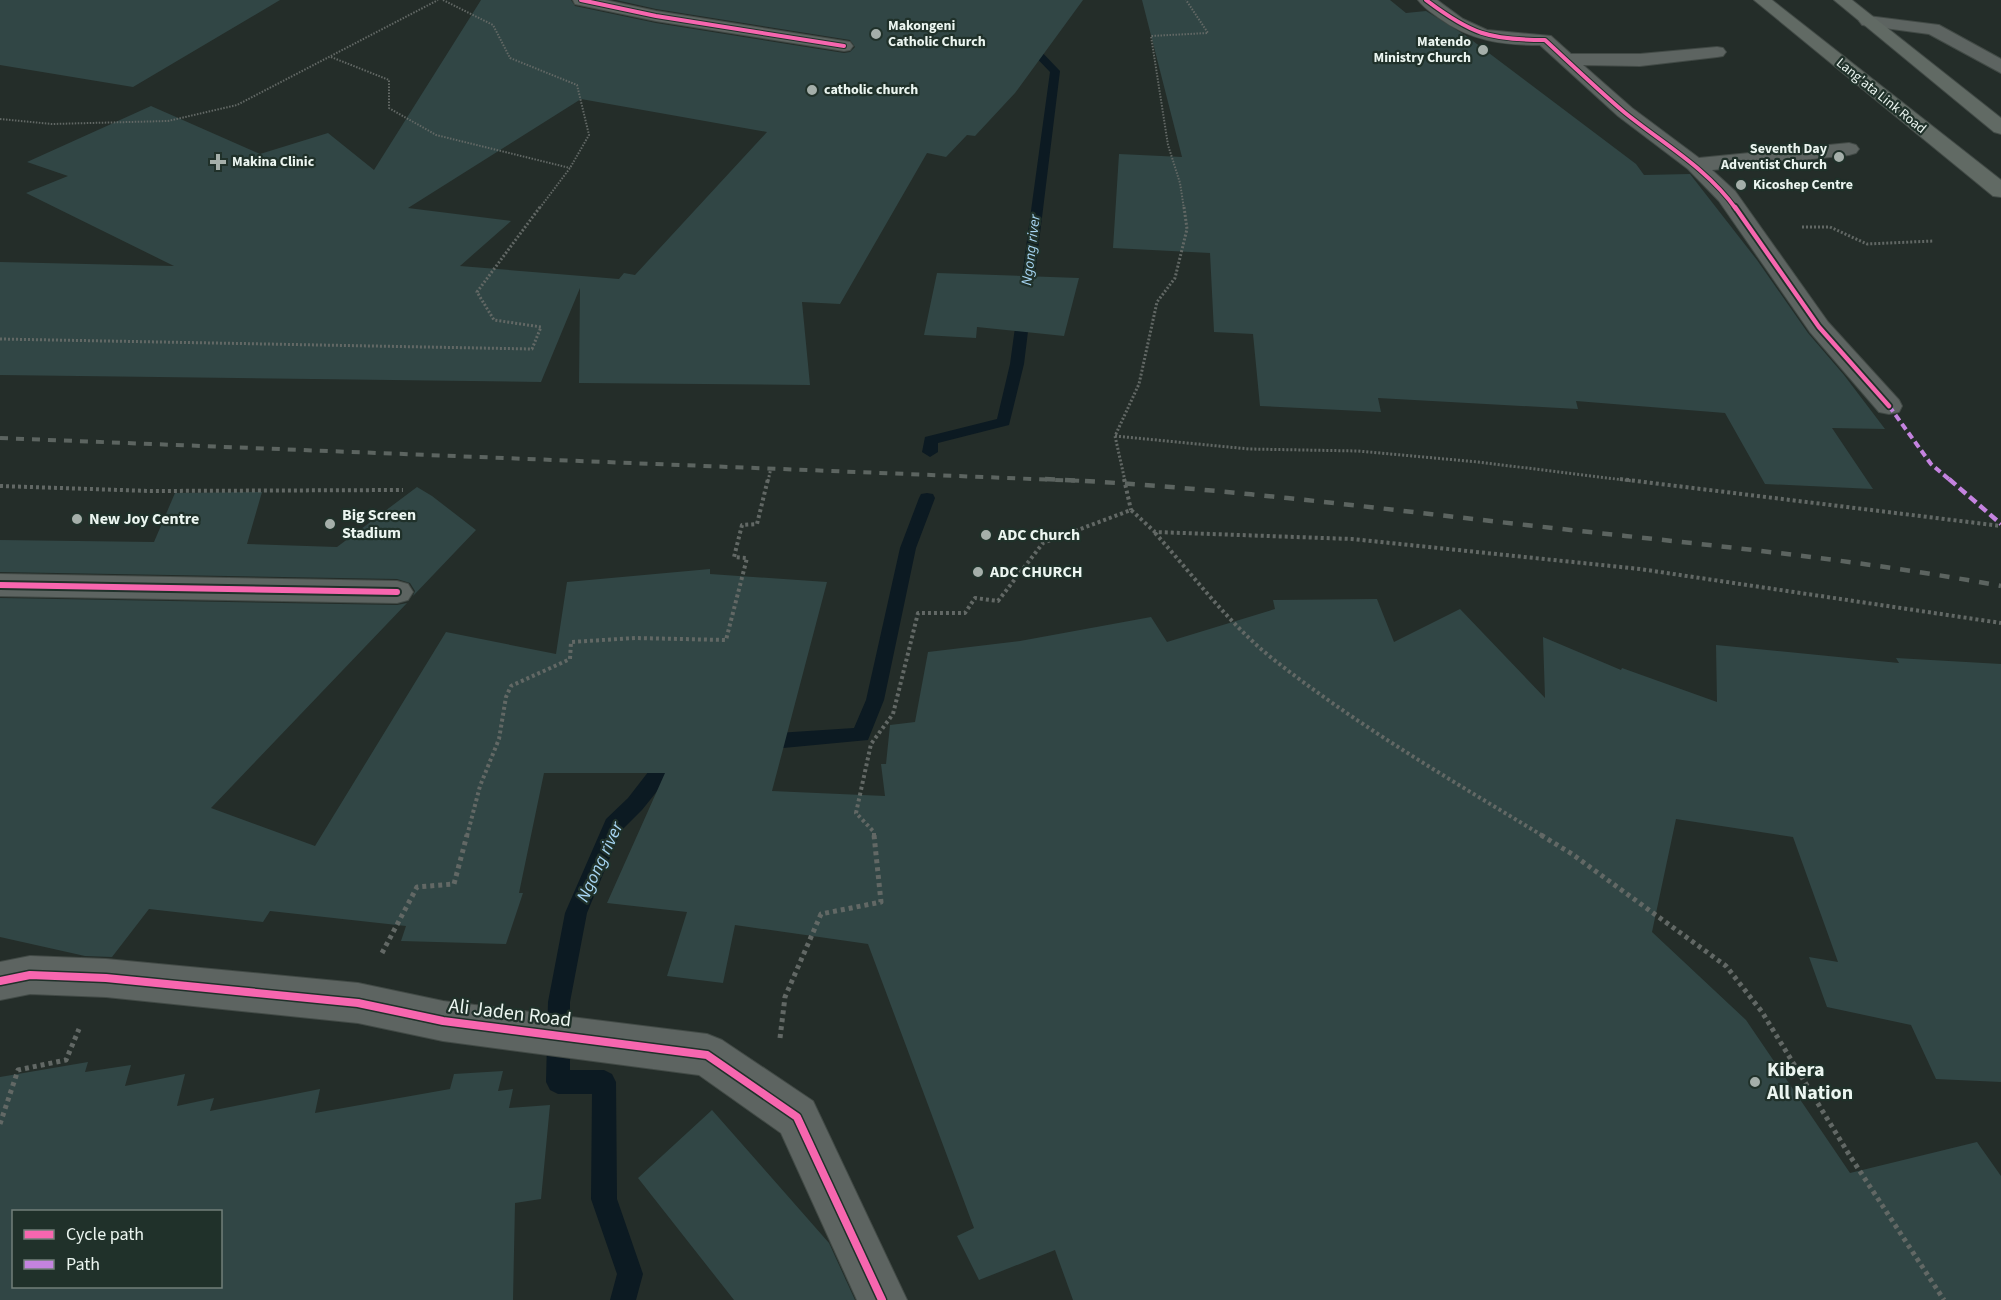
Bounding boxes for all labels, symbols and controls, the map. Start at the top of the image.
place label: Makongeni Catholic Church [888,16,986,52]
marker: Makongeni Catholic Church [869,27,883,41]
place label: Matendo Ministry Church [1373,32,1471,68]
marker: Matendo Ministry Church [1476,43,1490,57]
street label: Lang'ata Link Road [1832,53,1930,139]
place label: catholic church [824,80,918,100]
marker: catholic church [805,83,819,97]
place label: Seventh Day Adventist Church [1720,139,1828,175]
marker: Seventh Day Adventist Church [1832,150,1846,164]
place label: Makina Clinic [232,152,315,172]
marker: Makina Clinic [209,153,227,171]
place label: Kicoshep Centre [1753,175,1853,195]
marker: Kicoshep Centre [1734,178,1748,192]
water label: Ngong river [1016,212,1046,287]
place label: Big Screen Stadium [342,504,416,544]
place label: New Joy Centre [89,508,199,530]
marker: New Joy Centre [70,512,84,526]
marker: Big Screen Stadium [323,517,337,531]
place label: ADC Church [997,524,1080,546]
marker: ADC Church [979,528,993,542]
place label: ADC CHURCH [989,561,1082,583]
marker: ADC CHURCH [971,565,985,579]
water label: Ngong river [571,817,630,906]
street label: Ali Jaden Road [447,992,573,1034]
place label: Kibera All Nation [1766,1056,1853,1107]
marker: Kibera All Nation [1748,1075,1762,1089]
legend [12,1210,222,1288]
text: Cycle path [66,1222,144,1247]
text: Path [66,1252,100,1277]

